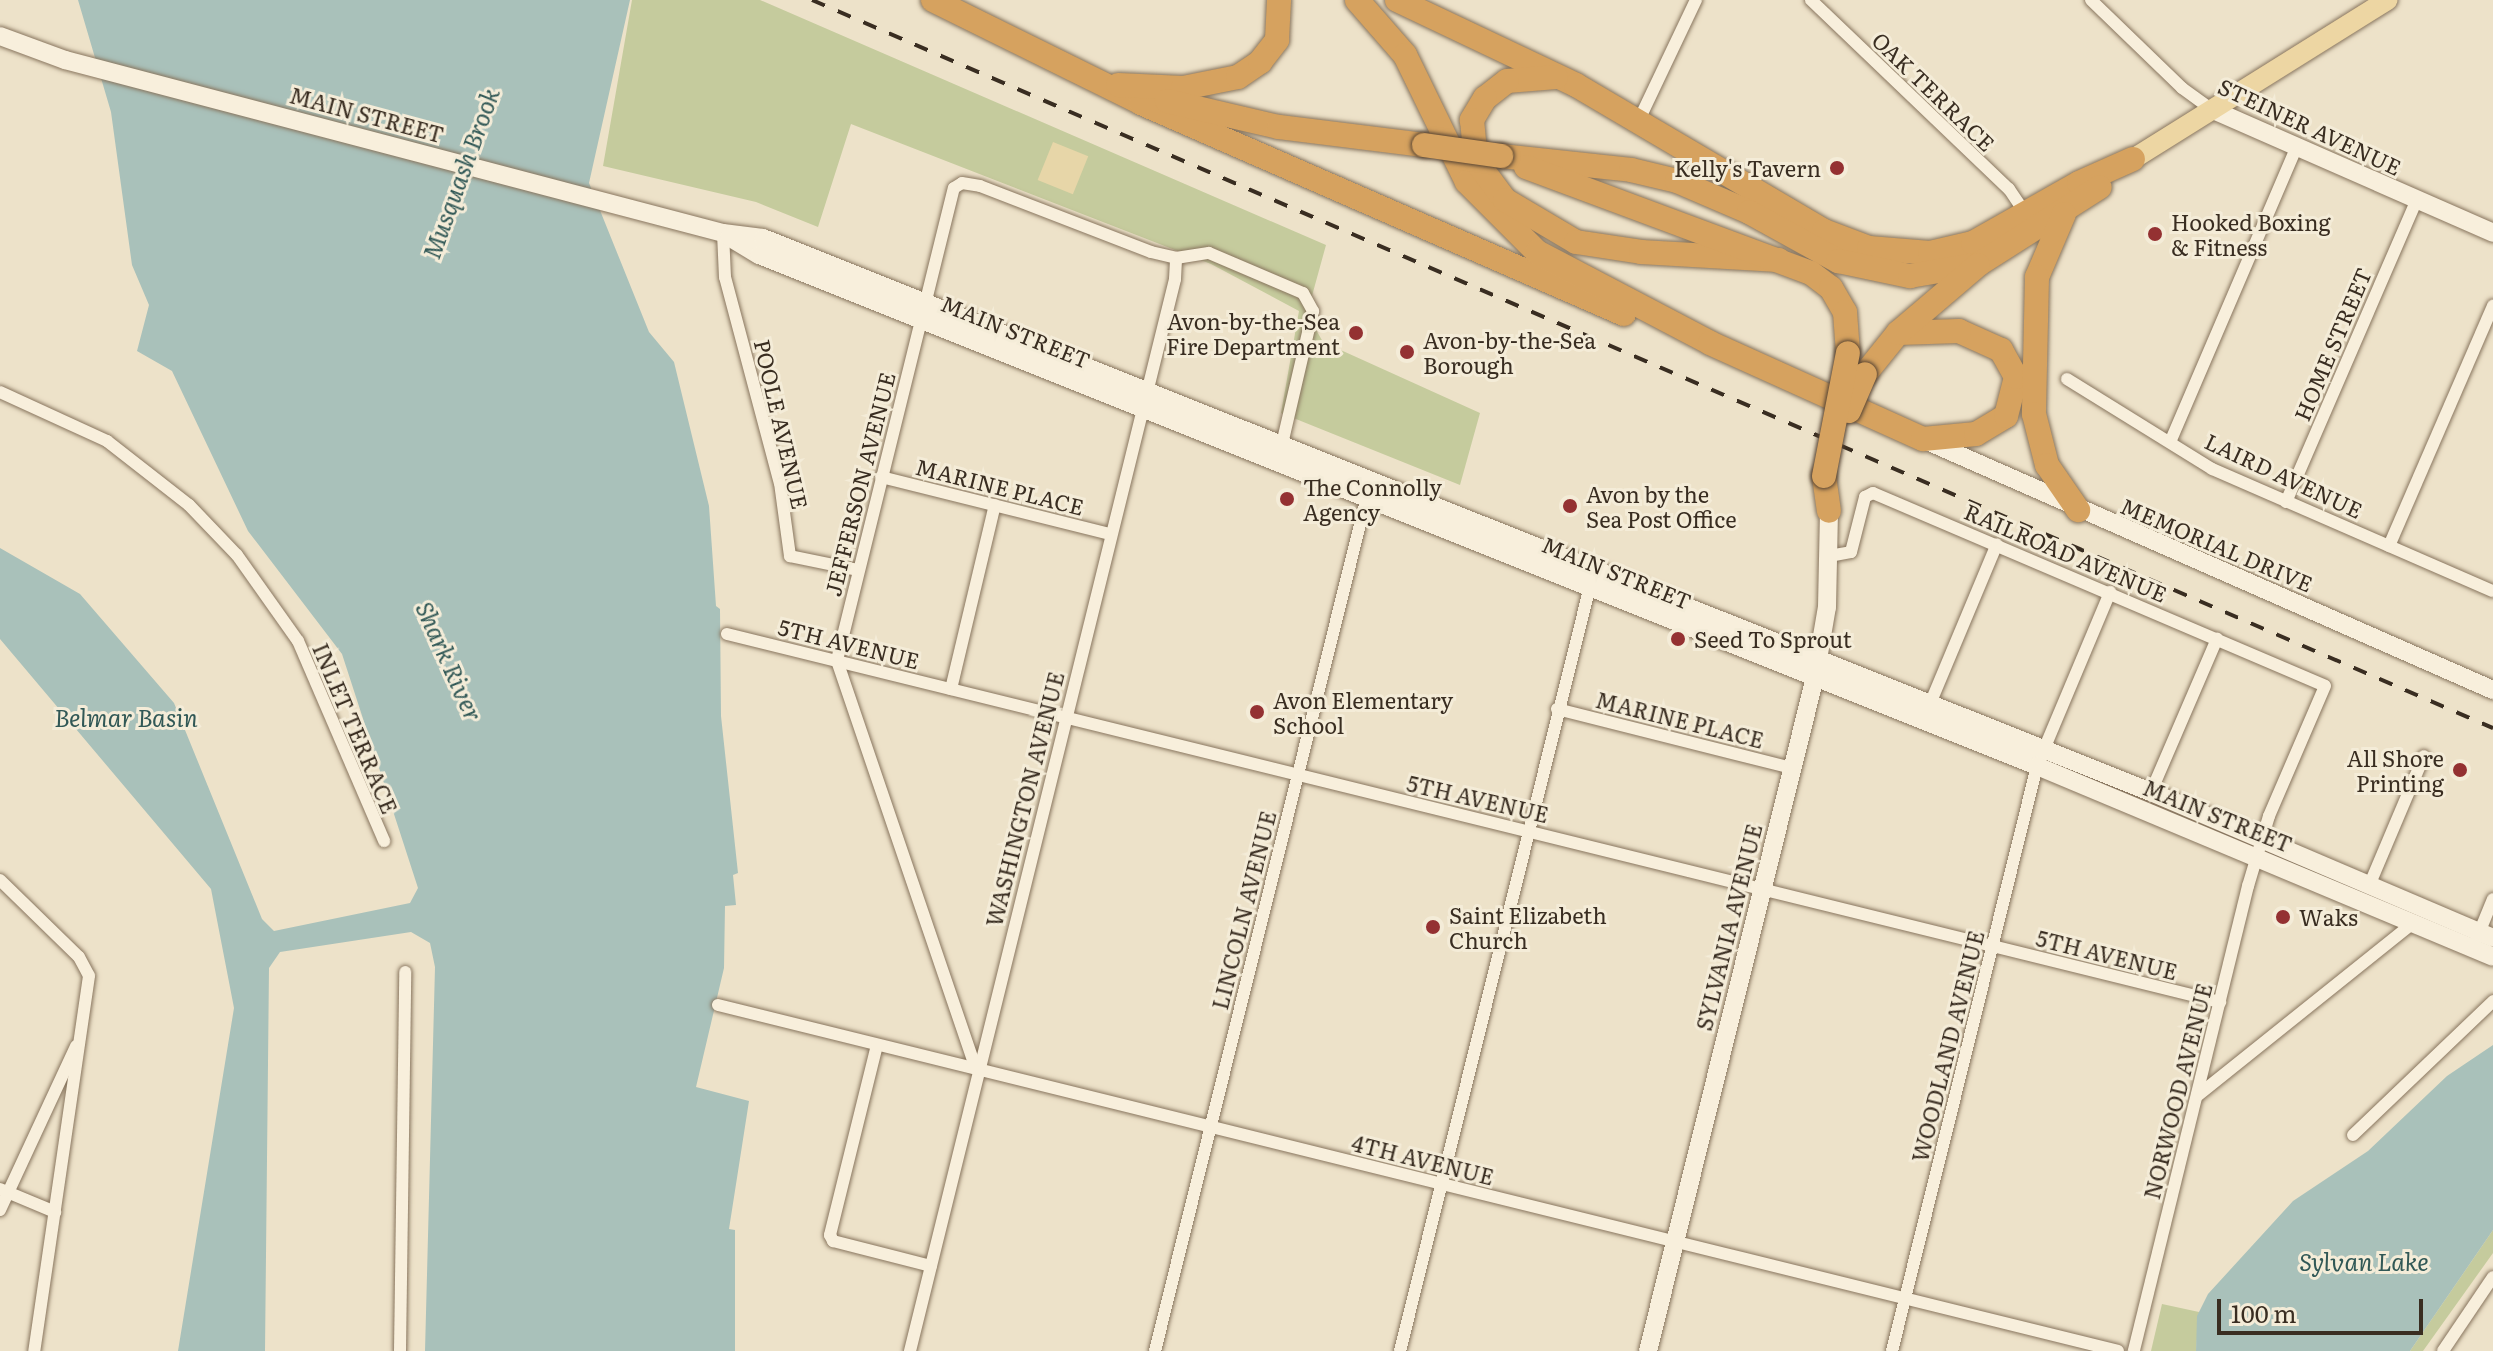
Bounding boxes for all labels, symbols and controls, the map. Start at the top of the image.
street label: OAK TERRACE [1867,26,2001,156]
street label: STEINER AVENUE [2214,72,2406,180]
street label: MAIN STREET [287,81,447,147]
water label: Musquash Brook [416,84,504,262]
place label: Kelly's Tavern [1674,155,1821,181]
marker: Kelly's Tavern [1828,159,1846,177]
place label: Hooked Boxing & Fitness [2171,208,2331,260]
marker: Hooked Boxing & Fitness [2146,225,2164,243]
street label: HOME STREET [2288,263,2376,425]
street label: MAIN STREET [938,289,1094,373]
place label: Avon-by-the-Sea Fire Department [1166,307,1340,358]
marker: Avon-by-the-Sea Fire Department [1347,324,1365,342]
place label: Avon-by-the-Sea Borough [1423,326,1596,378]
street label: POOLE AVENUE [750,337,814,511]
marker: Avon-by-the-Sea Borough [1398,343,1416,361]
street label: JEFFERSON AVENUE [818,369,900,599]
street label: LAIRD AVENUE [2201,427,2367,523]
street label: MARINE PLACE [913,452,1087,520]
place label: The Connolly Agency [1303,473,1442,524]
place label: Avon by the Sea Post Office [1586,480,1737,532]
marker: The Connolly Agency [1278,490,1296,508]
street label: MEMORIAL DRIVE [2117,492,2317,596]
marker: Avon by the Sea Post Office [1561,497,1579,515]
street label: RAILROAD AVENUE [1961,497,2171,607]
street label: MAIN STREET [1539,530,1695,614]
water label: Shark River [411,597,489,725]
street label: 5TH AVENUE [776,613,922,673]
place label: Seed To Sprout [1694,626,1852,652]
marker: Seed To Sprout [1669,630,1687,648]
street label: INLET TERRACE [308,639,404,817]
street label: WASHINGTON AVENUE [980,669,1068,929]
street label: MARINE PLACE [1593,685,1767,753]
place label: Avon Elementary School [1273,686,1453,738]
water label: Belmar Basin [54,703,198,731]
marker: Avon Elementary School [1248,703,1266,721]
place label: All Shore Printing [2347,744,2444,796]
marker: All Shore Printing [2451,761,2469,779]
street label: 5TH AVENUE [1405,769,1551,827]
street label: MAIN STREET [2140,773,2296,857]
street label: LINCOLN AVENUE [1206,808,1280,1012]
street label: SYLVANIA AVENUE [1690,821,1766,1033]
place label: Saint Elizabeth Church [1449,901,1607,952]
place label: Waks [2299,904,2358,930]
marker: Waks [2274,908,2292,926]
marker: Saint Elizabeth Church [1424,918,1442,936]
street label: 5TH AVENUE [2034,924,2180,984]
street label: WOODLAND AVENUE [1905,927,1989,1165]
street label: NORWOOD AVENUE [2137,980,2217,1202]
street label: 4TH AVENUE [1349,1129,1497,1189]
water label: Sylvan Lake [2299,1247,2429,1275]
scale bar [2221,1283,2427,1333]
text: 100 m [2231,1295,2297,1330]

